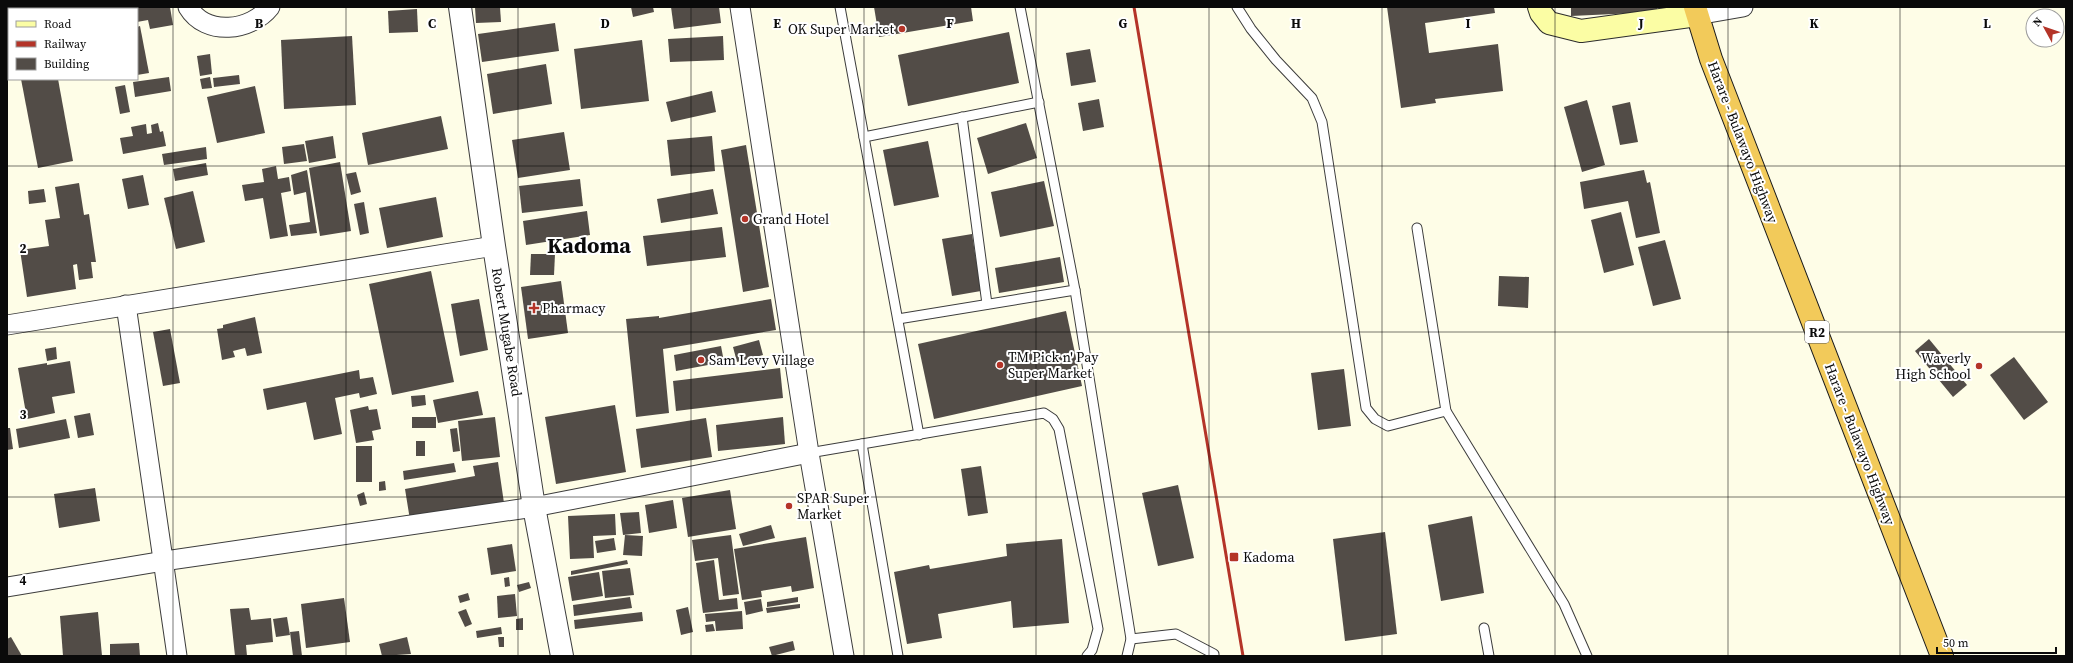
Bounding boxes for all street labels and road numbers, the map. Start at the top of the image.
street label: Harare - Bulawayo Highway [1703,58,1783,227]
street label: Robert Mugabe Road [487,266,527,398]
road number: R2 [1805,321,1829,343]
street label: Harare - Bulawayo Highway [1820,360,1900,529]

